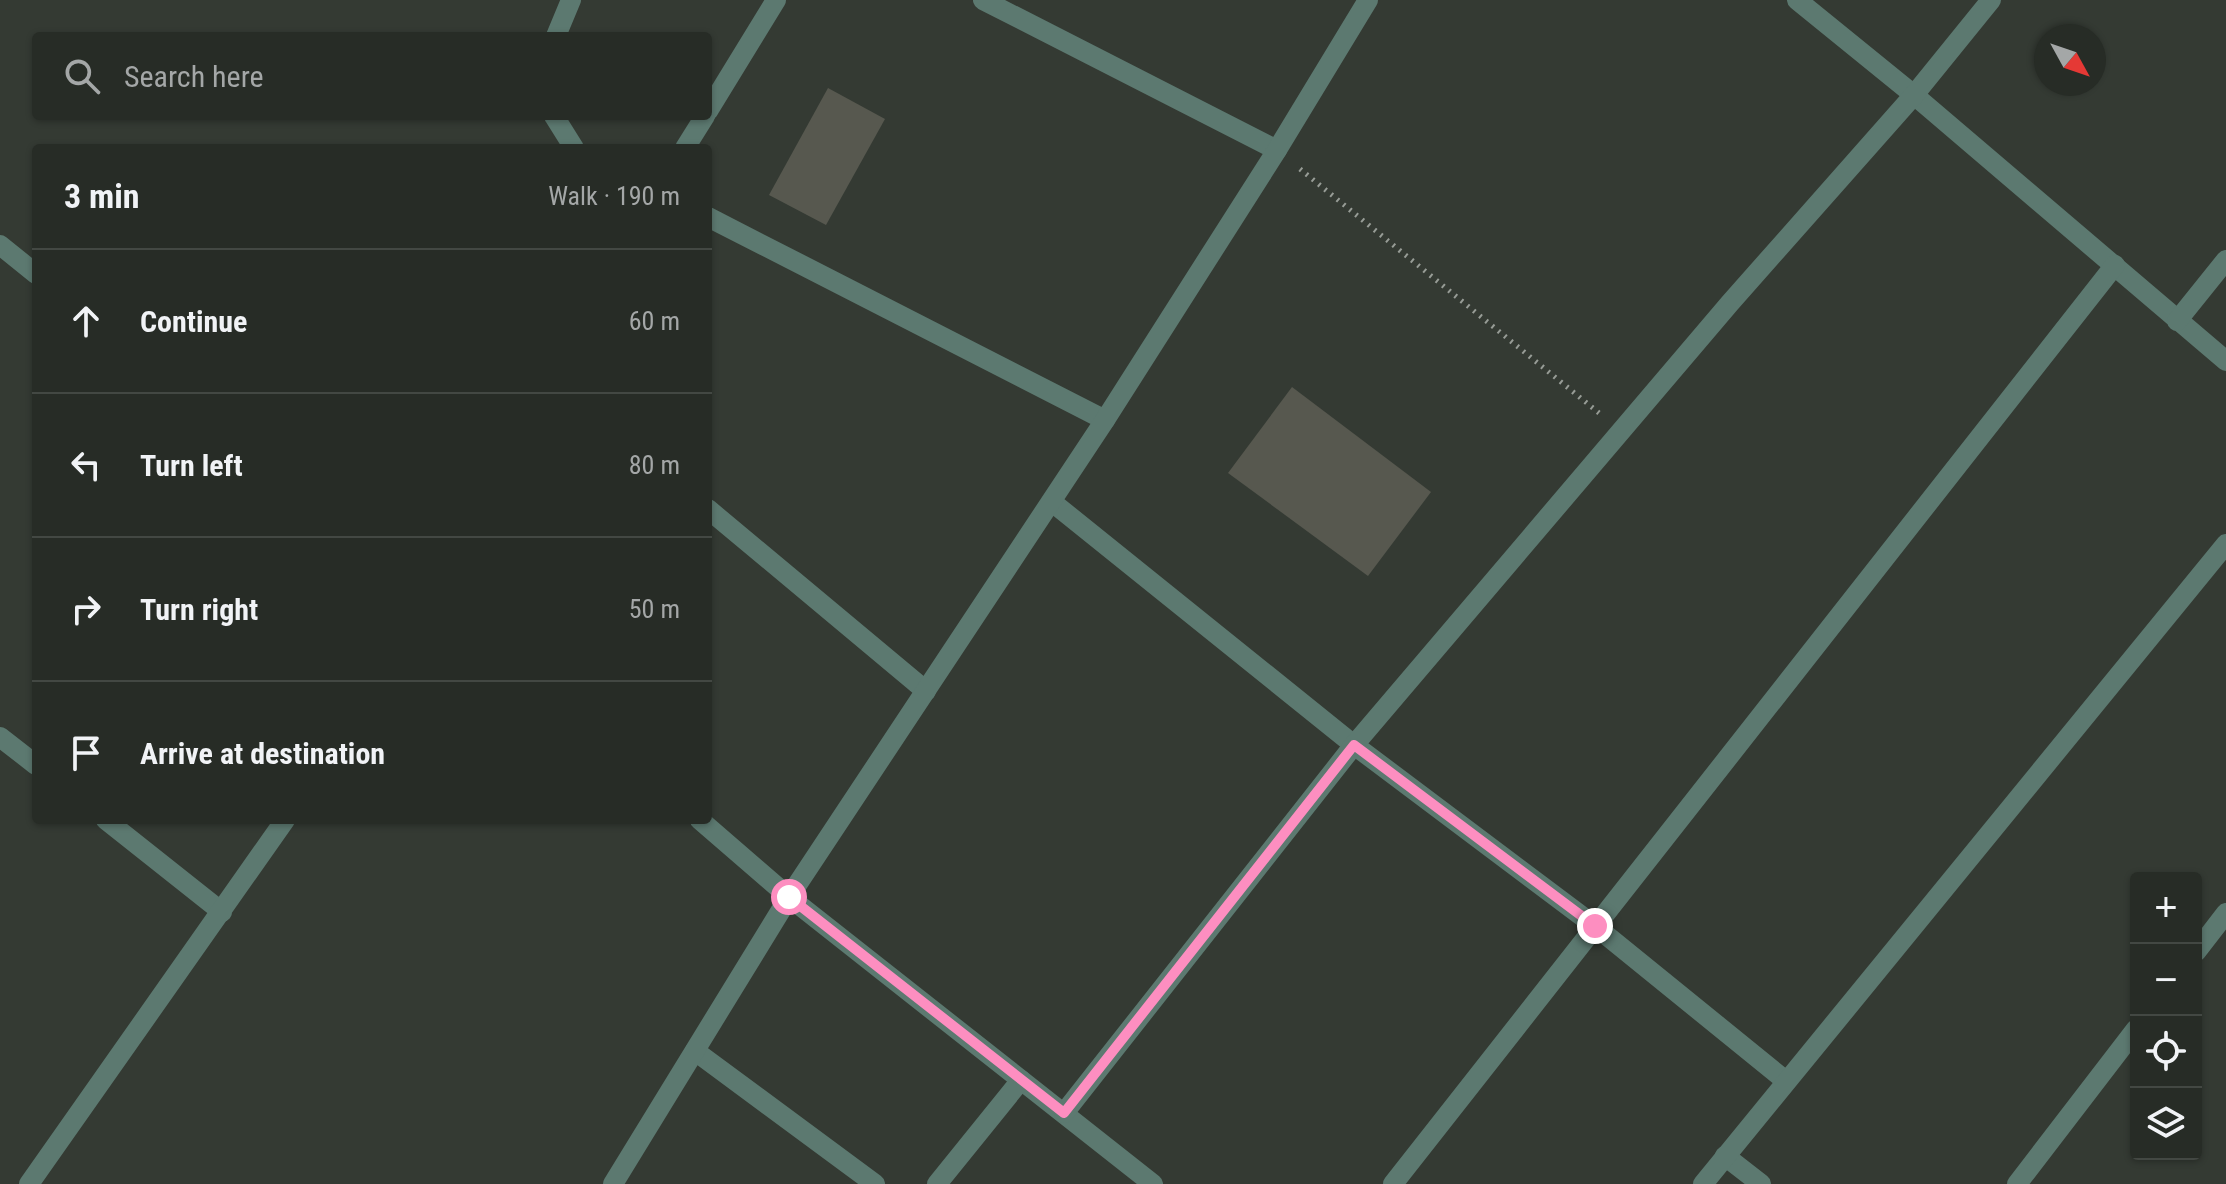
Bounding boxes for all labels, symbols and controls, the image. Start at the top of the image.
north arrow [2034,24,2106,96]
search box [32,32,712,120]
icon: search [60,54,104,98]
text: Search here [124,59,264,94]
text: 3 min [64,176,140,216]
text: Walk · 190 m [548,181,680,211]
icon: ahead [64,299,108,343]
text: Continue [140,304,247,339]
text: 60 m [629,306,680,336]
icon: left [64,443,108,487]
text: Turn left [140,448,243,483]
text: 80 m [629,450,680,480]
icon: right [64,587,108,631]
text: Turn right [140,592,258,627]
text: 50 m [629,594,680,624]
icon: arrive [64,731,108,775]
text: Arrive at destination [140,736,385,771]
map controls [2130,872,2202,1160]
button: + [2130,872,2202,944]
route start [771,879,807,915]
route end [1577,908,1613,944]
button: − [2130,944,2202,1016]
button: locate [2130,1016,2202,1088]
button: layers [2130,1088,2202,1160]

